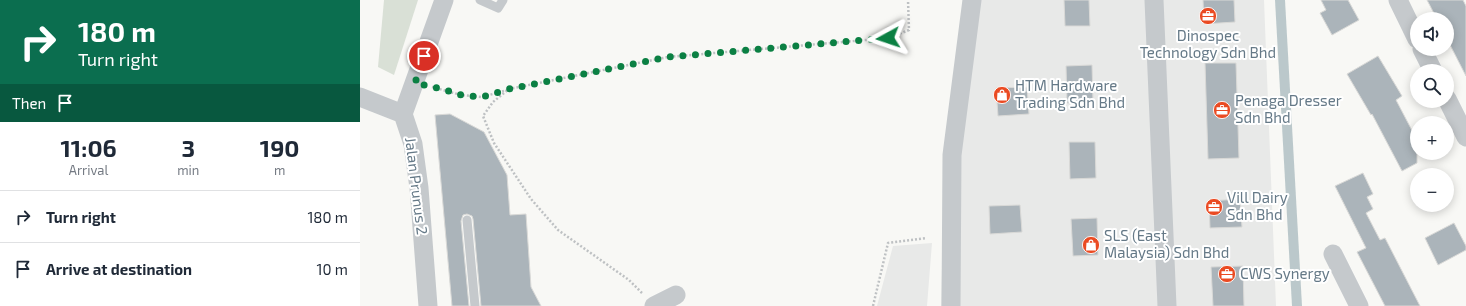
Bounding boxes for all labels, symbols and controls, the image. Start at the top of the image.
office icon: Dinospec Technology Sdn Bhd [1198,6,1218,26]
map controls [1410,12,1454,212]
button: sound [1410,12,1454,56]
text: 180 m [78,14,156,48]
icon: right [12,16,64,68]
position arrow [867,17,909,59]
place label: Dinospec Technology Sdn Bhd [1140,26,1276,61]
pin [407,39,441,73]
icon: arrive [413,45,435,67]
text: Turn right [78,48,158,70]
button: search [1410,64,1454,108]
place label: HTM Hardware Trading Sdn Bhd [1015,76,1125,111]
shop icon: HTM Hardware Trading Sdn Bhd [992,85,1012,105]
place label: Penaga Dresser Sdn Bhd [1235,91,1342,126]
icon: arrive [54,92,76,114]
text: Then [12,94,46,112]
office icon: Penaga Dresser Sdn Bhd [1212,100,1232,120]
button: + [1410,116,1454,160]
text: 11:06 [60,133,117,162]
text: 3 [181,133,195,162]
text: 190 [260,133,300,162]
street label: Jalan Prunus 2 [402,136,432,236]
text: Arrival [69,162,108,178]
text: min [177,162,199,178]
text: m [274,162,285,178]
button: − [1410,168,1454,212]
place label: Vill Dairy Sdn Bhd [1227,188,1288,223]
office icon: Vill Dairy Sdn Bhd [1204,197,1224,217]
icon: right [12,206,34,228]
text: Turn right [46,208,116,226]
text: 180 m [307,208,348,226]
place label: SLS (East Malaysia) Sdn Bhd [1104,226,1229,261]
shop icon: SLS (East Malaysia) Sdn Bhd [1081,235,1101,255]
icon: arrive [12,258,34,280]
text: Arrive at destination [46,260,192,278]
text: 10 m [316,260,348,278]
office icon: CWS Synergy [1217,264,1237,284]
place label: CWS Synergy [1240,264,1330,282]

